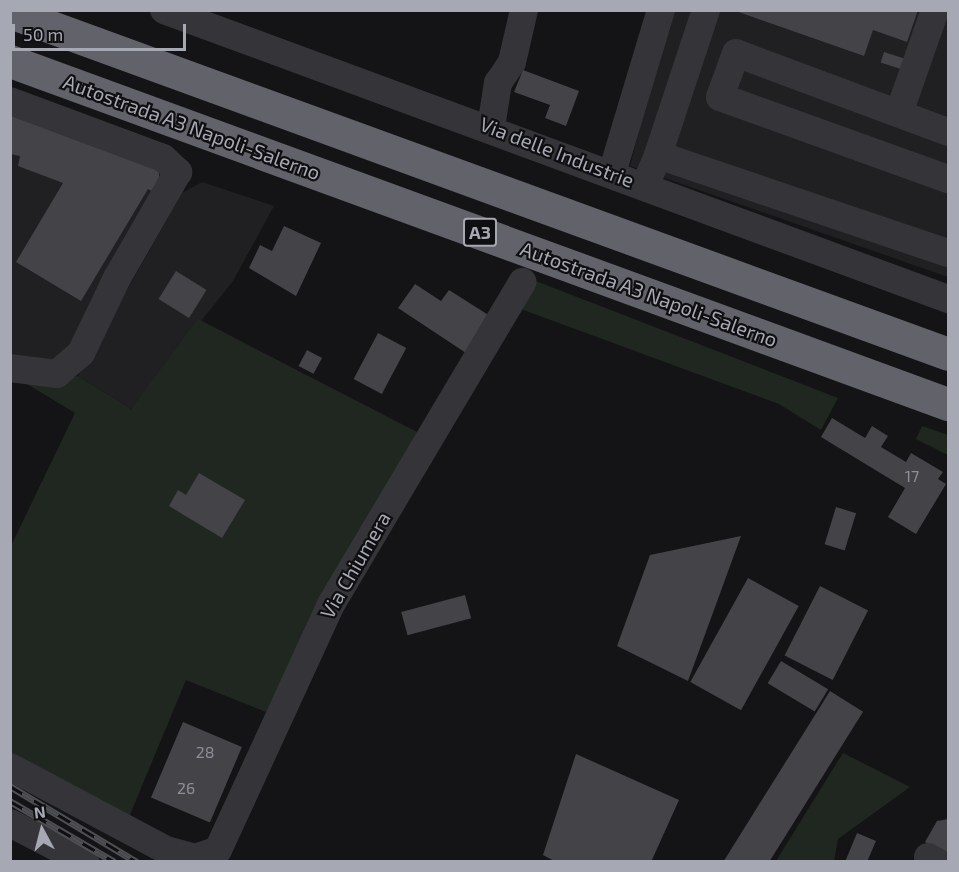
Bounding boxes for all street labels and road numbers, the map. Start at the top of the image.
street label: Autostrada A3 Napoli-Salerno [60,69,324,185]
street label: Via delle Industrie [477,112,637,192]
road number: A3 [462,217,498,247]
street label: Autostrada A3 Napoli-Salerno [517,236,781,352]
street label: Via Chiumera [315,507,395,623]

